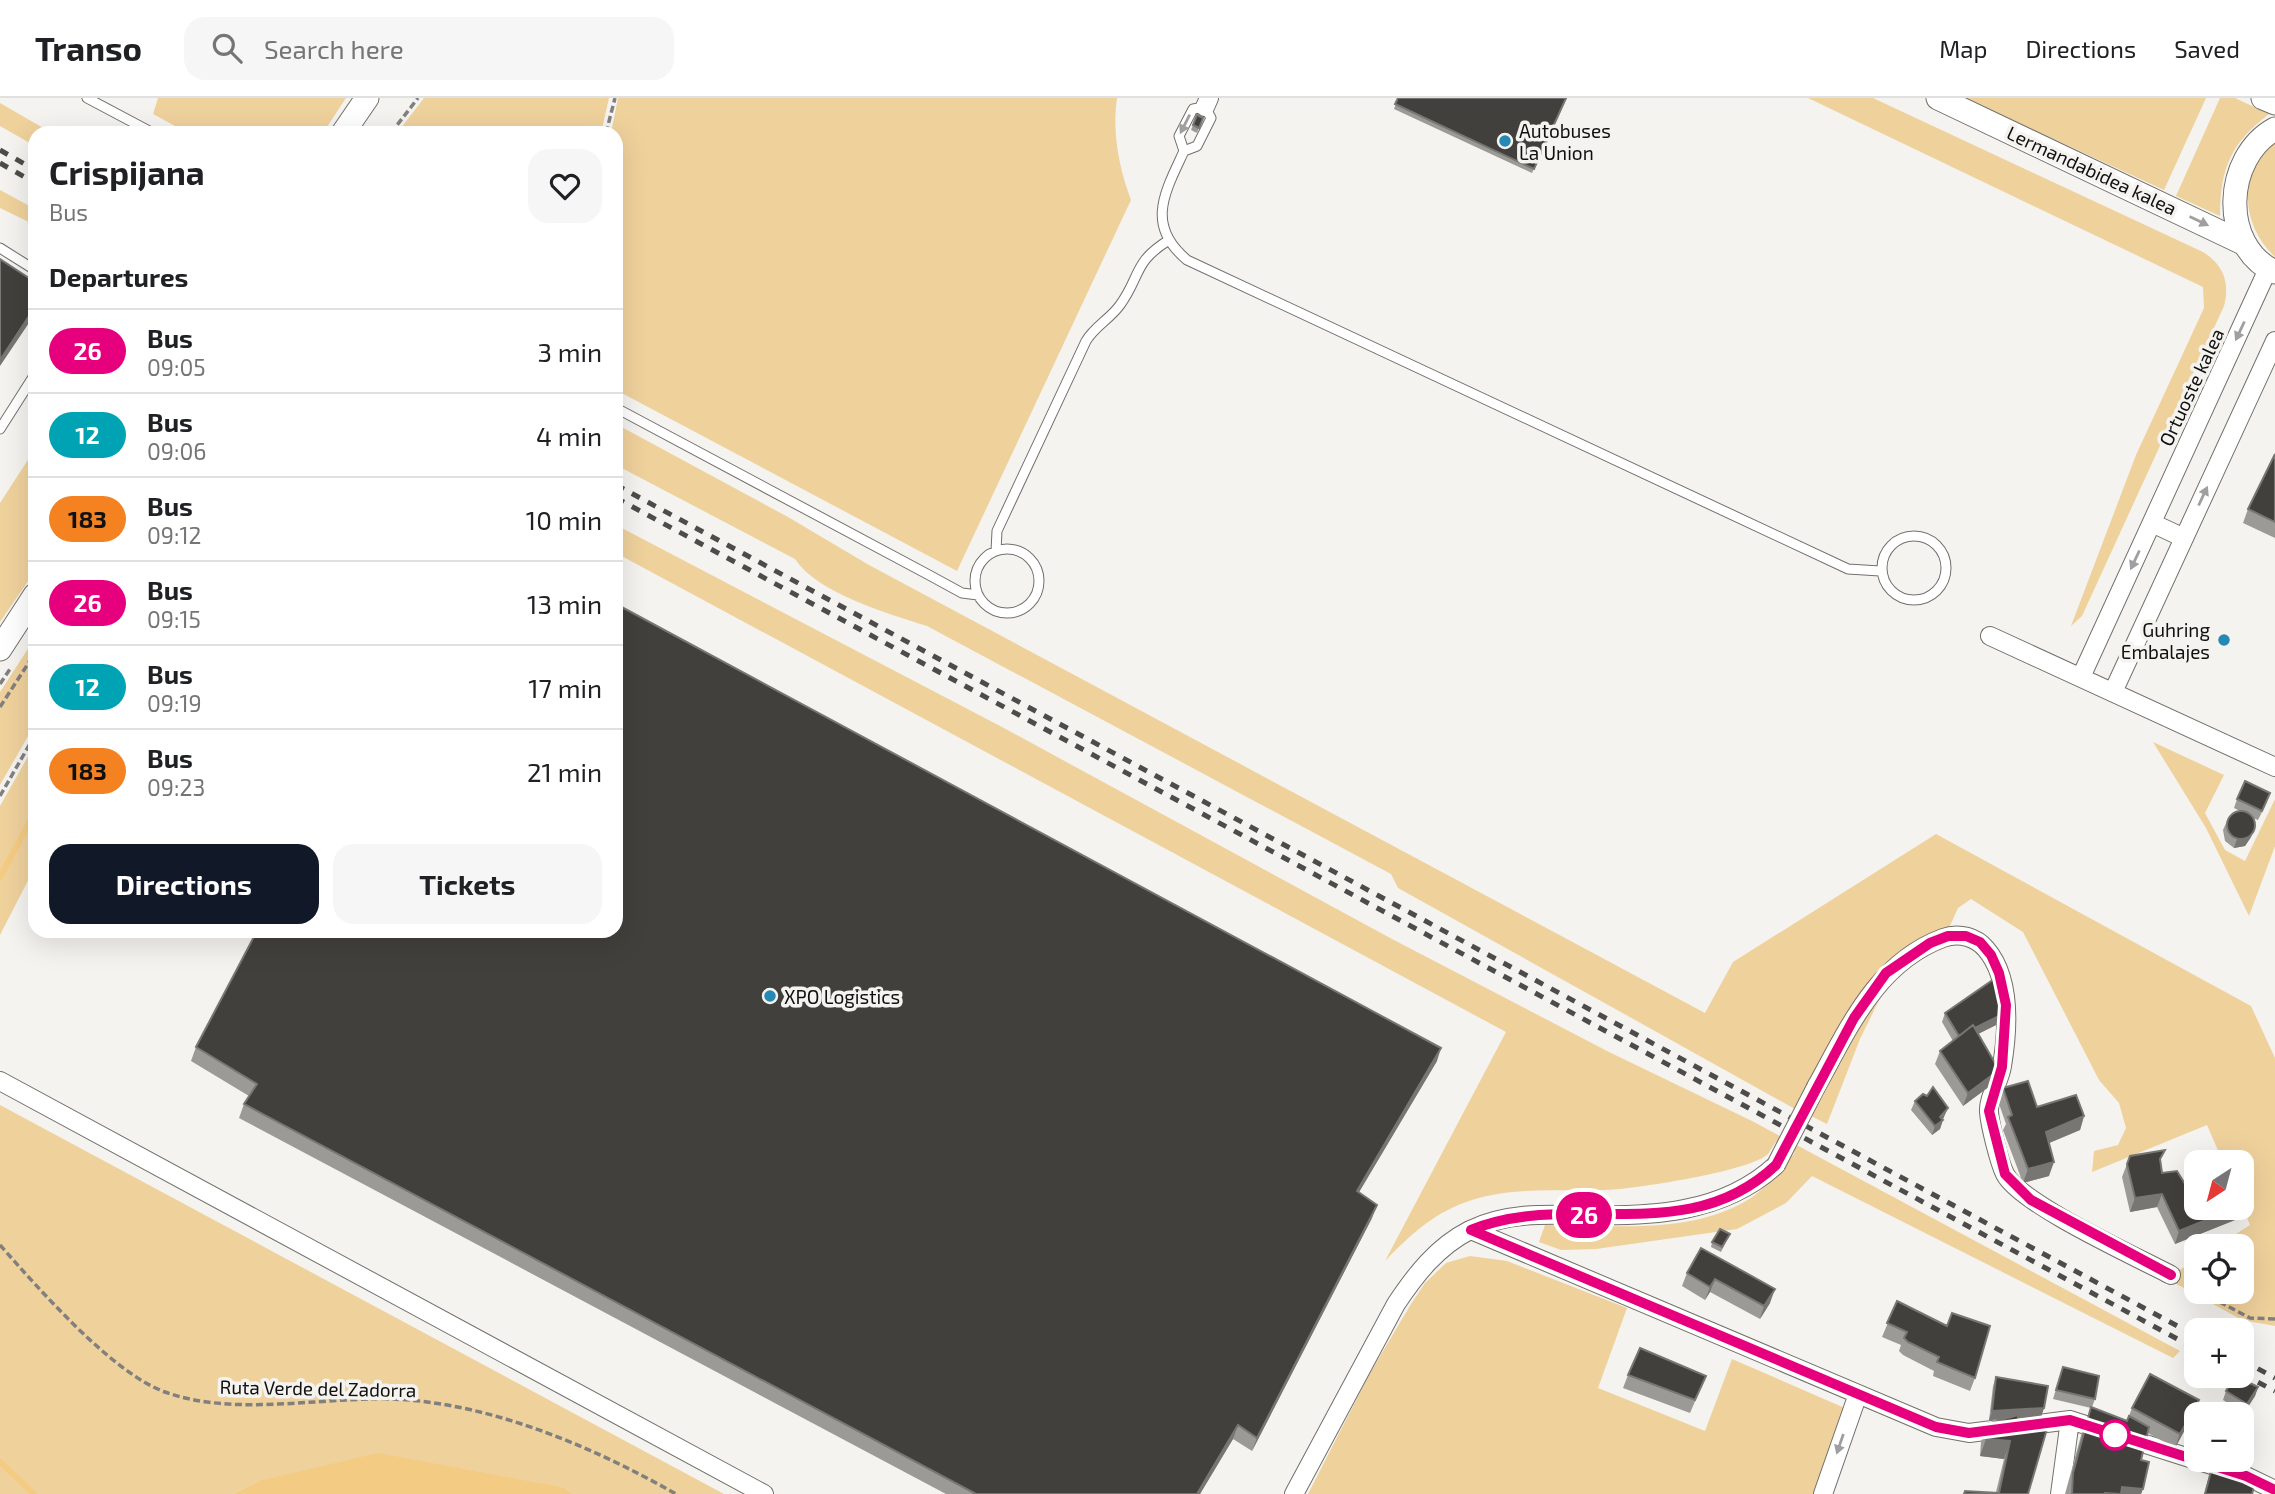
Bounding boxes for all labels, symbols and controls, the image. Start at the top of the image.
search box [184,17,674,80]
text: Transo [35,28,142,68]
icon: search [208,29,246,67]
text: Search here [264,33,404,64]
text: Map [1939,34,1987,63]
text: Directions [2025,34,2136,63]
text: Saved [2174,34,2240,63]
one-way arrow [1180,114,1191,134]
place label: Autobuses La Union [1519,119,1611,164]
street label: Lermandabidea kalea [2003,121,2181,219]
marker: Autobuses La Union [1497,133,1513,149]
button: heart [528,149,602,223]
text: Crispijana [49,152,205,192]
text: Bus [49,198,88,226]
one-way arrow [2189,215,2209,226]
text: Departures [49,261,188,292]
one-way arrow [2234,321,2245,341]
text: Bus [147,322,193,353]
street label: Ortuoste kalea [2154,325,2228,449]
text: 26 [73,336,102,365]
text: 3 min [537,336,602,367]
text: 09:05 [147,353,206,381]
text: Bus [147,406,193,437]
text: 12 [75,420,100,449]
text: 4 min [536,420,602,451]
text: 09:06 [147,437,206,465]
one-way arrow [2197,486,2209,506]
text: Bus [147,490,193,521]
text: 183 [68,504,107,533]
text: 10 min [526,504,602,535]
text: 09:12 [147,521,202,549]
one-way arrow [2129,550,2140,570]
text: Bus [147,574,193,605]
text: 26 [73,588,102,617]
text: 13 min [527,588,602,619]
text: 09:15 [147,605,201,633]
place label: Guhring Embalajes [2121,618,2210,663]
marker: Guhring Embalajes [2216,632,2232,648]
text: Bus [147,658,193,689]
text: 12 [75,672,100,701]
text: 17 min [528,672,602,703]
text: 09:19 [147,689,202,717]
text: Bus [147,742,193,773]
text: 183 [68,756,107,785]
text: 21 min [527,756,602,787]
text: 09:23 [147,773,205,801]
button: Directions [49,844,319,924]
button: Tickets [333,844,602,924]
place label: XPO Logistics [784,985,900,1008]
marker: XPO Logistics [762,988,778,1004]
north arrow [2184,1150,2254,1220]
map controls [2184,1150,2254,1472]
line badge: 26 [1552,1192,1616,1238]
text: 26 [1570,1200,1598,1229]
button: locate [2184,1234,2254,1304]
button: + [2184,1318,2254,1388]
street label: Ruta Verde del Zadorra [219,1375,417,1401]
button: − [2184,1402,2254,1472]
unlabelled marker [2100,1420,2130,1450]
one-way arrow [1834,1434,1845,1455]

